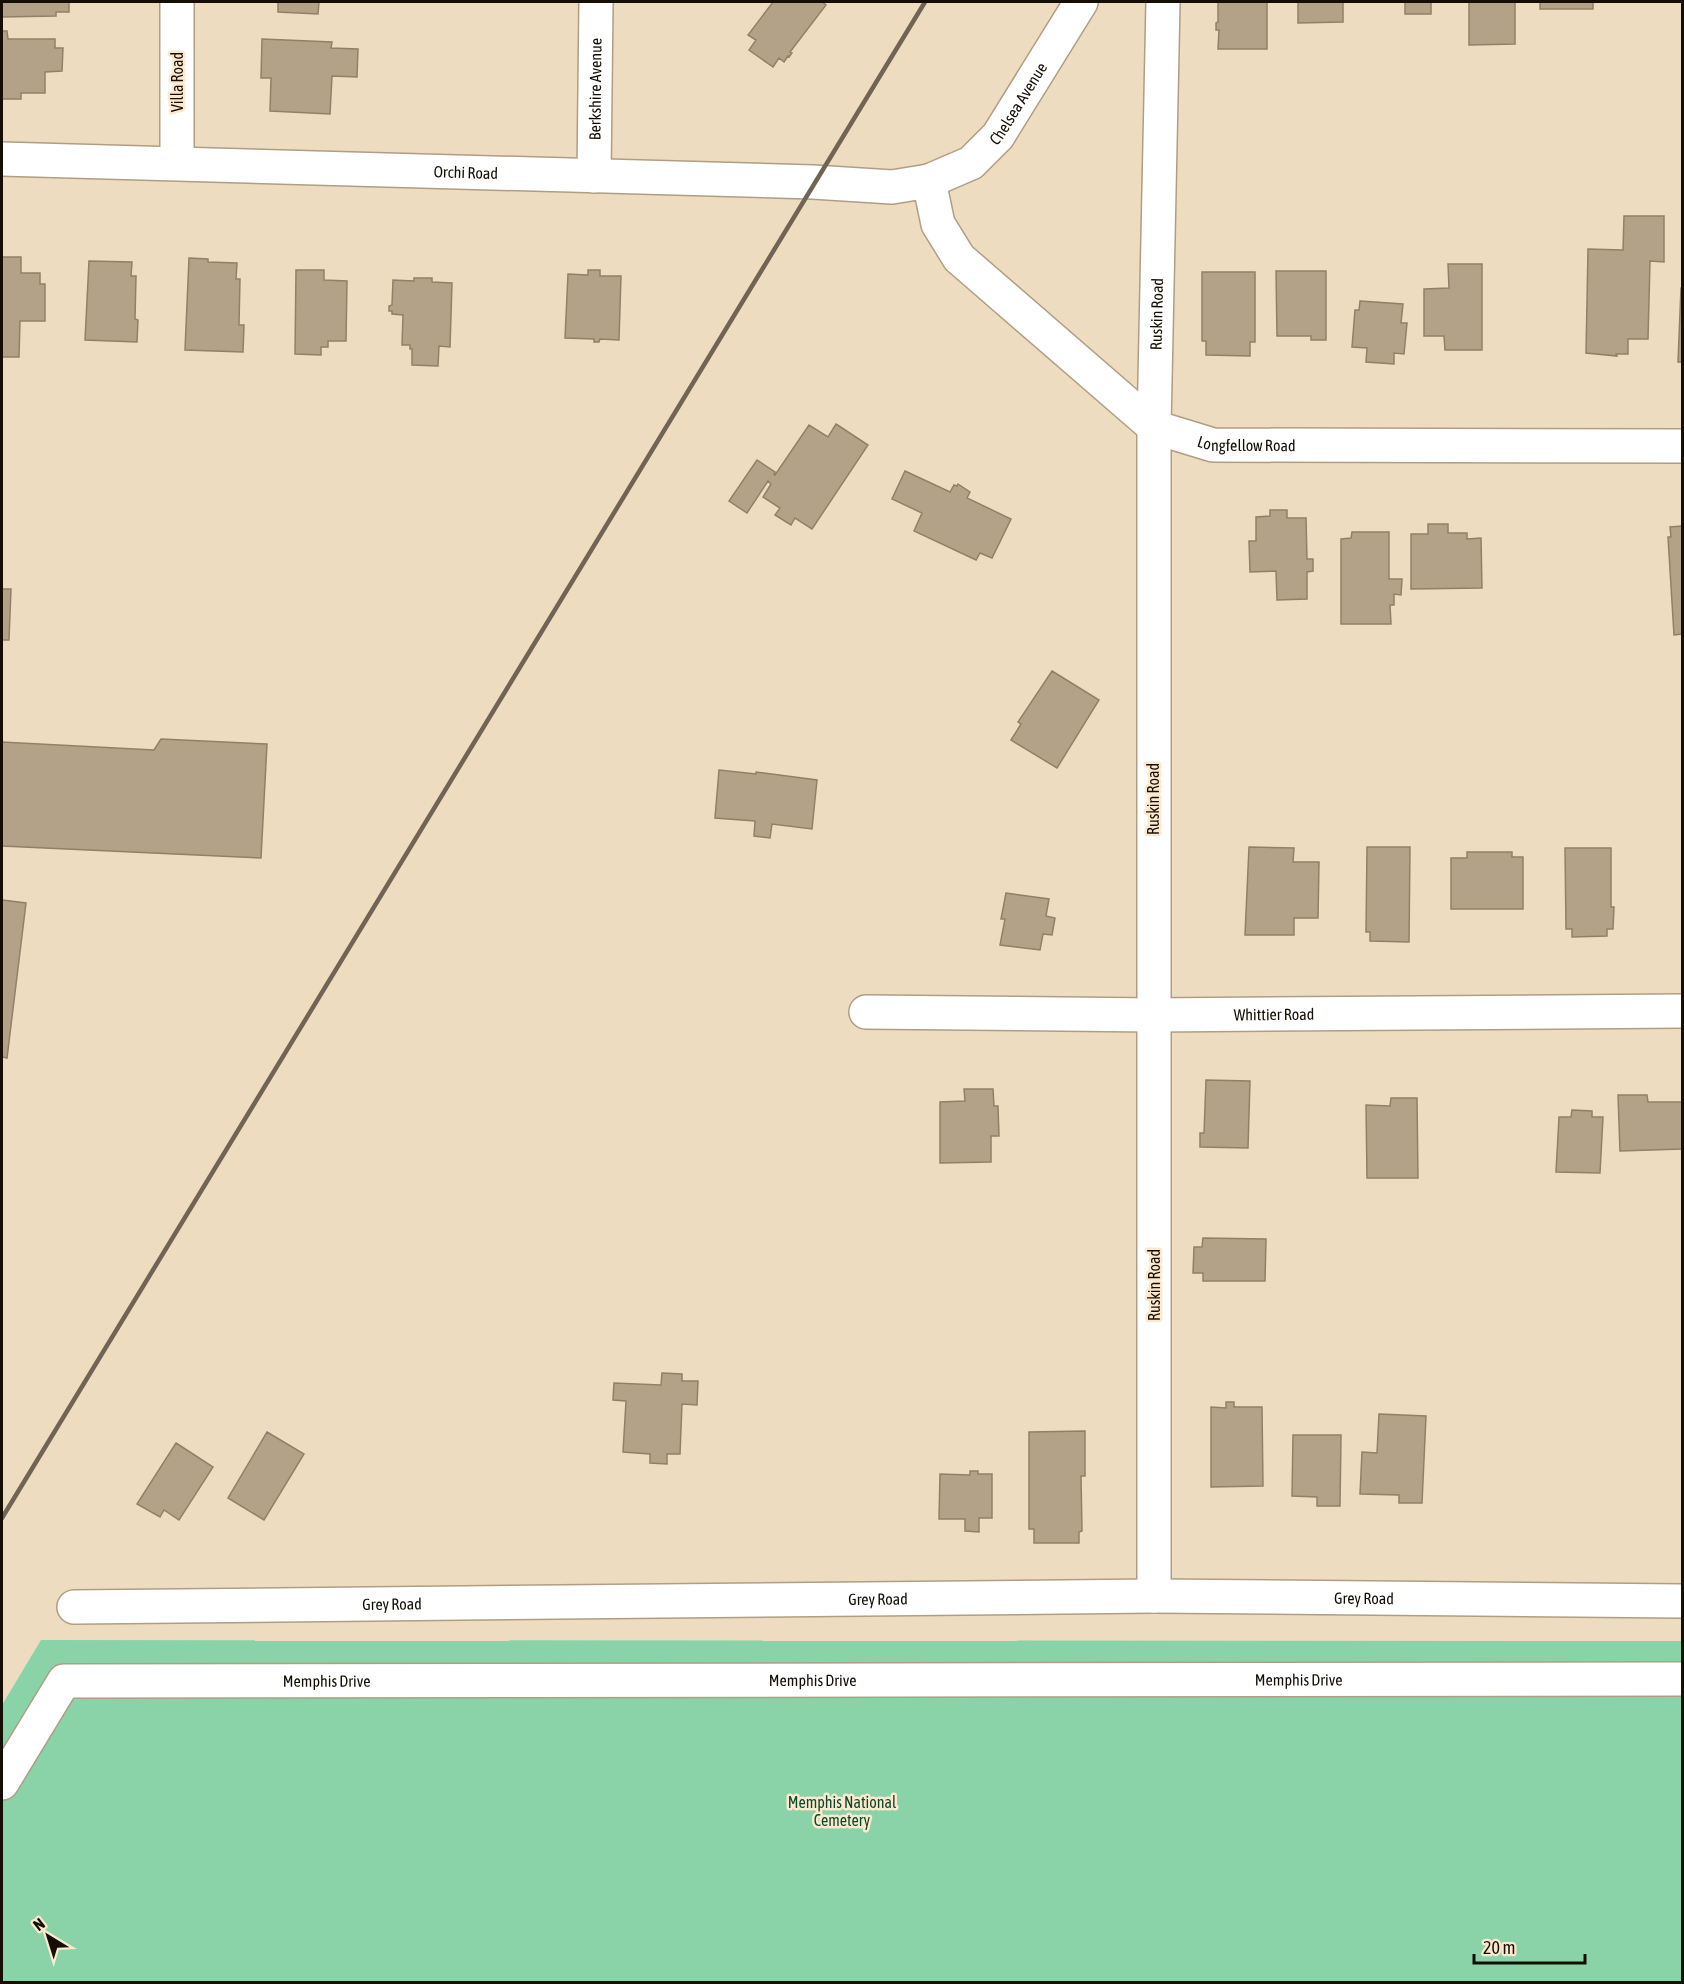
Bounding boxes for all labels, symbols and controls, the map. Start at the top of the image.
street label: Berkshire Avenue [585,38,605,140]
street label: Villa Road [168,52,186,112]
street label: Chelsea Avenue [986,59,1050,148]
street label: Orchi Road [433,162,498,182]
street label: Ruskin Road [1147,278,1166,350]
street label: Longfellow Road [1195,432,1296,455]
street label: Ruskin Road [1144,763,1162,835]
street label: Whittier Road [1234,1005,1314,1023]
street label: Ruskin Road [1145,1249,1163,1321]
street label: Grey Road [1334,1589,1394,1608]
street label: Grey Road [848,1590,908,1609]
street label: Grey Road [362,1594,422,1614]
street label: Memphis Drive [1255,1670,1342,1689]
street label: Memphis Drive [769,1671,856,1690]
street label: Memphis Drive [283,1672,370,1691]
park label: Memphis National Cemetery [788,1793,897,1830]
north arrow [18,1906,78,1966]
text: N [29,1914,48,1934]
scale bar [1474,1927,1585,1965]
text: 20 m [1483,1937,1515,1958]

